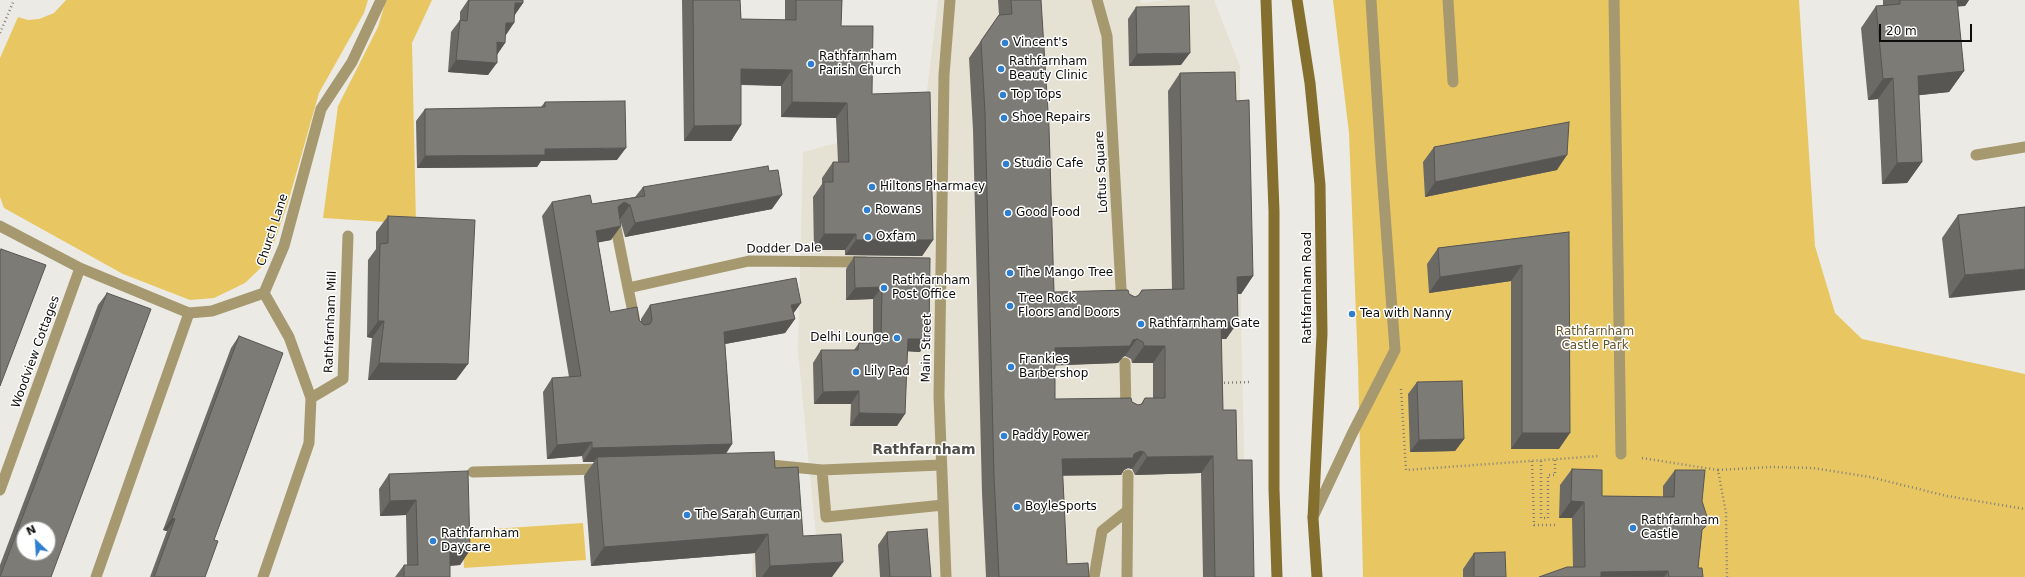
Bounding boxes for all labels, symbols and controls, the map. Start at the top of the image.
scale bar [1881,16,1974,42]
text: 20 m [1886,24,1917,38]
place label: Vincent's [1013,36,1068,50]
marker: Vincent's [1000,38,1010,48]
place label: Rathfarnham Parish Church [819,50,901,78]
place label: Rathfarnham Beauty Clinic [1009,55,1088,83]
marker: Rathfarnham Parish Church [806,59,816,69]
marker: Rathfarnham Beauty Clinic [996,64,1006,74]
place label: Top Tops [1011,88,1062,102]
marker: Top Tops [998,90,1008,100]
place label: Shoe Repairs [1012,111,1090,125]
marker: Shoe Repairs [999,113,1009,123]
street label: Loftus Square [1093,130,1111,214]
place label: Studio Cafe [1014,157,1083,171]
marker: Studio Cafe [1001,159,1011,169]
place label: Hiltons Pharmacy [880,180,985,194]
marker: Hiltons Pharmacy [867,182,877,192]
street label: Church Lane [255,192,291,268]
place label: Rowans [875,203,921,217]
marker: Rowans [862,205,872,215]
place label: Good Food [1016,206,1080,220]
marker: Good Food [1003,208,1013,218]
place label: Oxfam [876,230,916,244]
marker: Oxfam [863,232,873,242]
street label: Rathfarnham Road [1301,232,1315,344]
street label: Dodder Dale [746,241,822,257]
place label: The Mango Tree [1018,266,1113,280]
marker: The Mango Tree [1005,268,1015,278]
street label: Rathfarnham Mill [322,271,340,373]
place label: Rathfarnham Post Office [892,274,970,302]
marker: Rathfarnham Post Office [879,283,889,293]
place label: Tree Rock Floors and Doors [1018,292,1119,320]
street label: Woodview Cottages [9,294,63,410]
marker: Tree Rock Floors and Doors [1005,301,1015,311]
place label: Tea with Nanny [1360,307,1452,321]
marker: Tea with Nanny [1347,309,1357,319]
street label: Main Street [919,313,935,383]
place label: Rathfarnham Gate [1149,317,1260,331]
marker: Rathfarnham Gate [1136,319,1146,329]
park label: Rathfarnham Castle Park [1556,325,1634,353]
place label: Delhi Lounge [810,331,889,345]
marker: Delhi Lounge [892,333,902,343]
place label: Frankies Barbershop [1019,353,1088,381]
marker: Frankies Barbershop [1006,362,1016,372]
place label: Lily Pad [864,365,910,379]
marker: Lily Pad [851,367,861,377]
place label: Paddy Power [1012,429,1088,443]
marker: Paddy Power [999,431,1009,441]
district label: Rathfarnham [872,442,976,458]
place label: BoyleSports [1025,500,1097,514]
marker: BoyleSports [1012,502,1022,512]
place label: The Sarah Curran [695,508,800,522]
marker: The Sarah Curran [682,510,692,520]
place label: Rathfarnham Castle [1641,514,1719,542]
north arrow [16,521,56,561]
text: N [24,523,38,538]
marker: Rathfarnham Castle [1628,523,1638,533]
place label: Rathfarnham Daycare [441,527,519,555]
marker: Rathfarnham Daycare [428,536,438,546]

